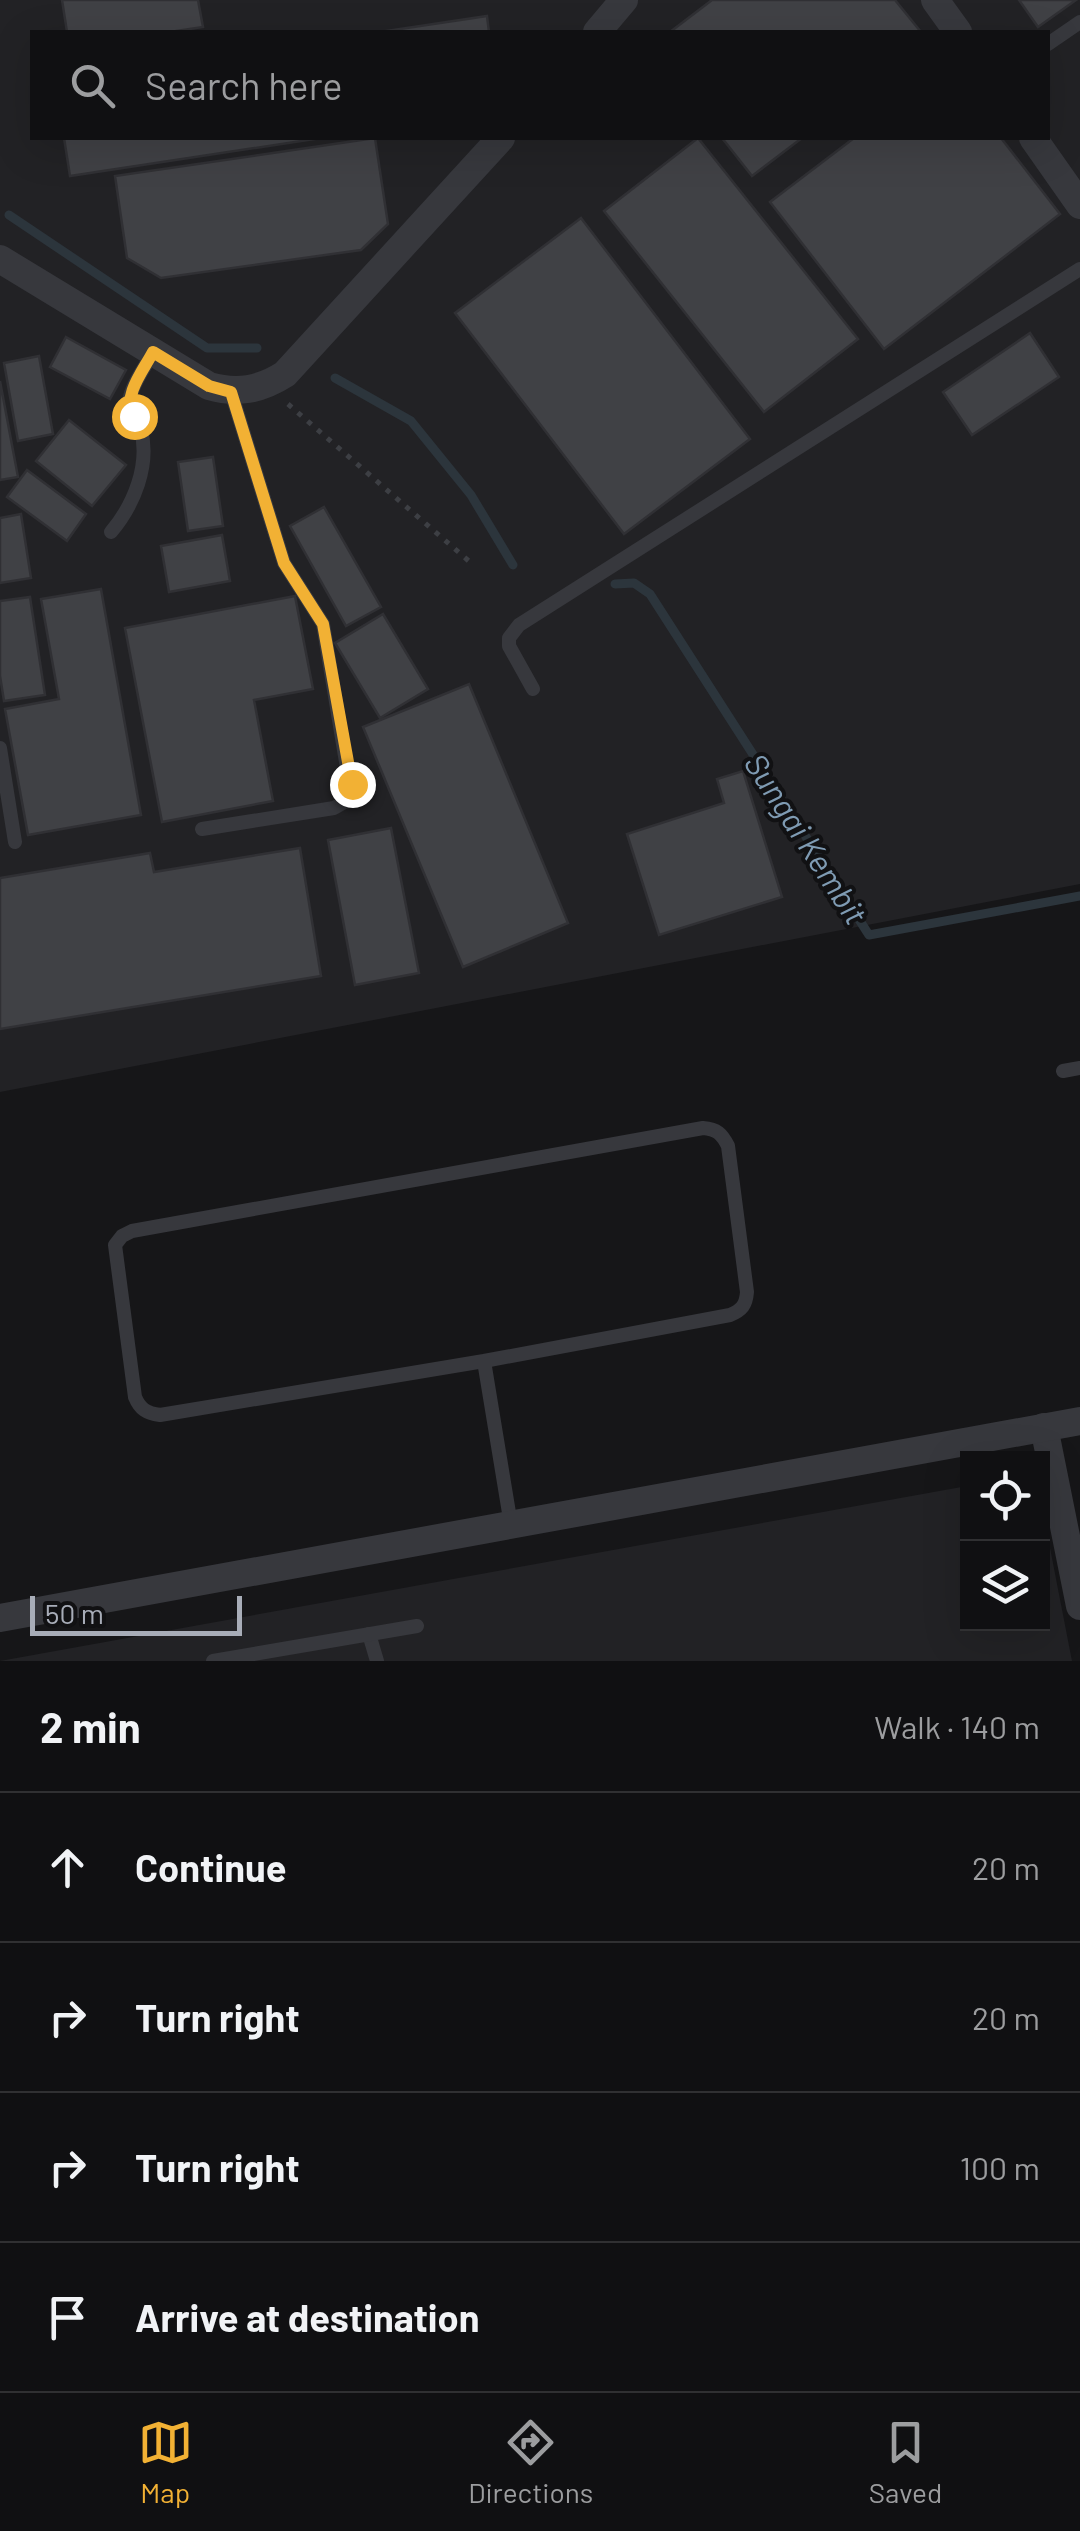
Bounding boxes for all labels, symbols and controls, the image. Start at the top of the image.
search box [30,30,1050,140]
icon: search [65,58,120,113]
text: Search here [145,62,343,108]
route start [112,394,158,440]
water label: Sungai Kembit [738,745,876,931]
route end [330,762,376,808]
map controls [960,1451,1050,1631]
button: locate [960,1451,1050,1541]
button: layers [960,1541,1050,1631]
scale bar [30,1591,242,1636]
text: 50 m [45,1596,104,1630]
text: 2 min [40,1701,141,1751]
text: Walk · 140 m [874,1707,1040,1745]
icon: ahead [40,1840,95,1895]
text: Continue [135,1844,286,1890]
text: 20 m [972,1848,1040,1886]
icon: right [40,1990,95,2045]
text: Turn right [135,1994,300,2040]
text: 20 m [972,1998,1040,2036]
icon: right [40,2140,95,2195]
text: Turn right [135,2144,300,2190]
text: 100 m [960,2148,1040,2186]
icon: arrive [40,2290,95,2345]
text: Arrive at destination [135,2294,480,2340]
tab: Map [138,2415,193,2509]
tab: Directions [468,2415,593,2509]
tab: Saved [869,2415,942,2509]

